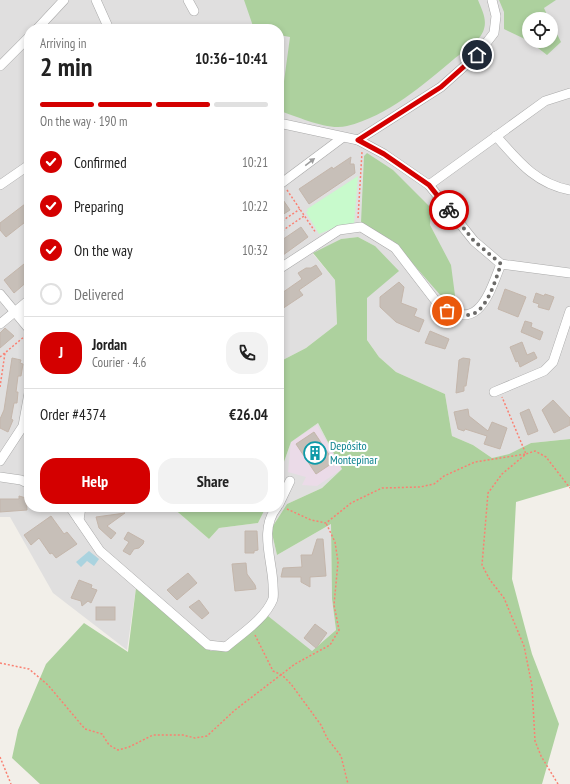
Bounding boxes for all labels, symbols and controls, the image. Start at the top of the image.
map controls [522,12,558,48]
button: locate [522,12,558,48]
text: Arriving in [40,35,87,52]
pin [460,38,494,72]
icon: home [466,44,488,66]
text: 10:36–10:41 [195,49,268,68]
text: 2 min [40,50,93,83]
text: On the way · 190 m [40,113,127,130]
icon: check [40,151,62,173]
text: Confirmed [74,153,127,172]
text: 10:21 [242,154,268,171]
one-way arrow [305,157,316,166]
courier [429,190,469,230]
icon: check [40,195,62,217]
text: Preparing [74,197,124,216]
text: 10:22 [242,198,268,215]
icon: bike [438,199,460,221]
icon: check [40,239,62,261]
text: On the way [74,241,133,260]
text: 10:32 [242,242,268,259]
text: Delivered [74,285,124,304]
pin [430,294,464,328]
icon: bag [436,300,458,322]
button: phone [226,332,268,374]
text: Jordan [92,335,127,354]
text: J [59,343,63,362]
text: Courier · 4.6 [92,354,146,371]
text: Order #4374 [40,405,106,424]
text: €26.04 [229,405,268,424]
place label: Depósito Montepinar [330,438,378,467]
building icon: Depósito Montepinar [302,440,328,466]
button: Help [40,458,150,504]
button: Share [158,458,268,504]

